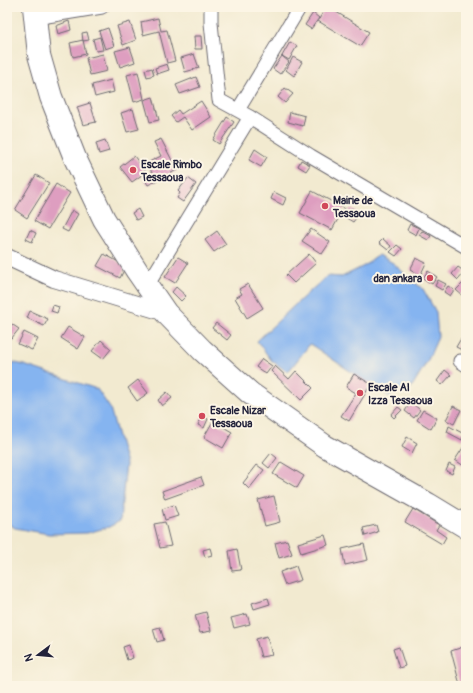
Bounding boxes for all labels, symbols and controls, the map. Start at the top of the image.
place label: Escale Rimbo Tessaoua [140,158,202,184]
marker: Escale Rimbo Tessaoua [128,165,138,175]
place label: Mairie de Tessaoua [332,194,375,220]
marker: Mairie de Tessaoua [320,201,330,211]
place label: dan ankara [373,272,422,285]
marker: dan ankara [425,273,435,283]
place label: Escale Al Izza Tessaoua [368,381,432,407]
marker: Escale Al Izza Tessaoua [355,388,365,398]
place label: Escale Nizar Tessaoua [209,404,267,430]
marker: Escale Nizar Tessaoua [197,411,207,421]
north arrow [18,635,58,675]
text: N [21,652,36,663]

